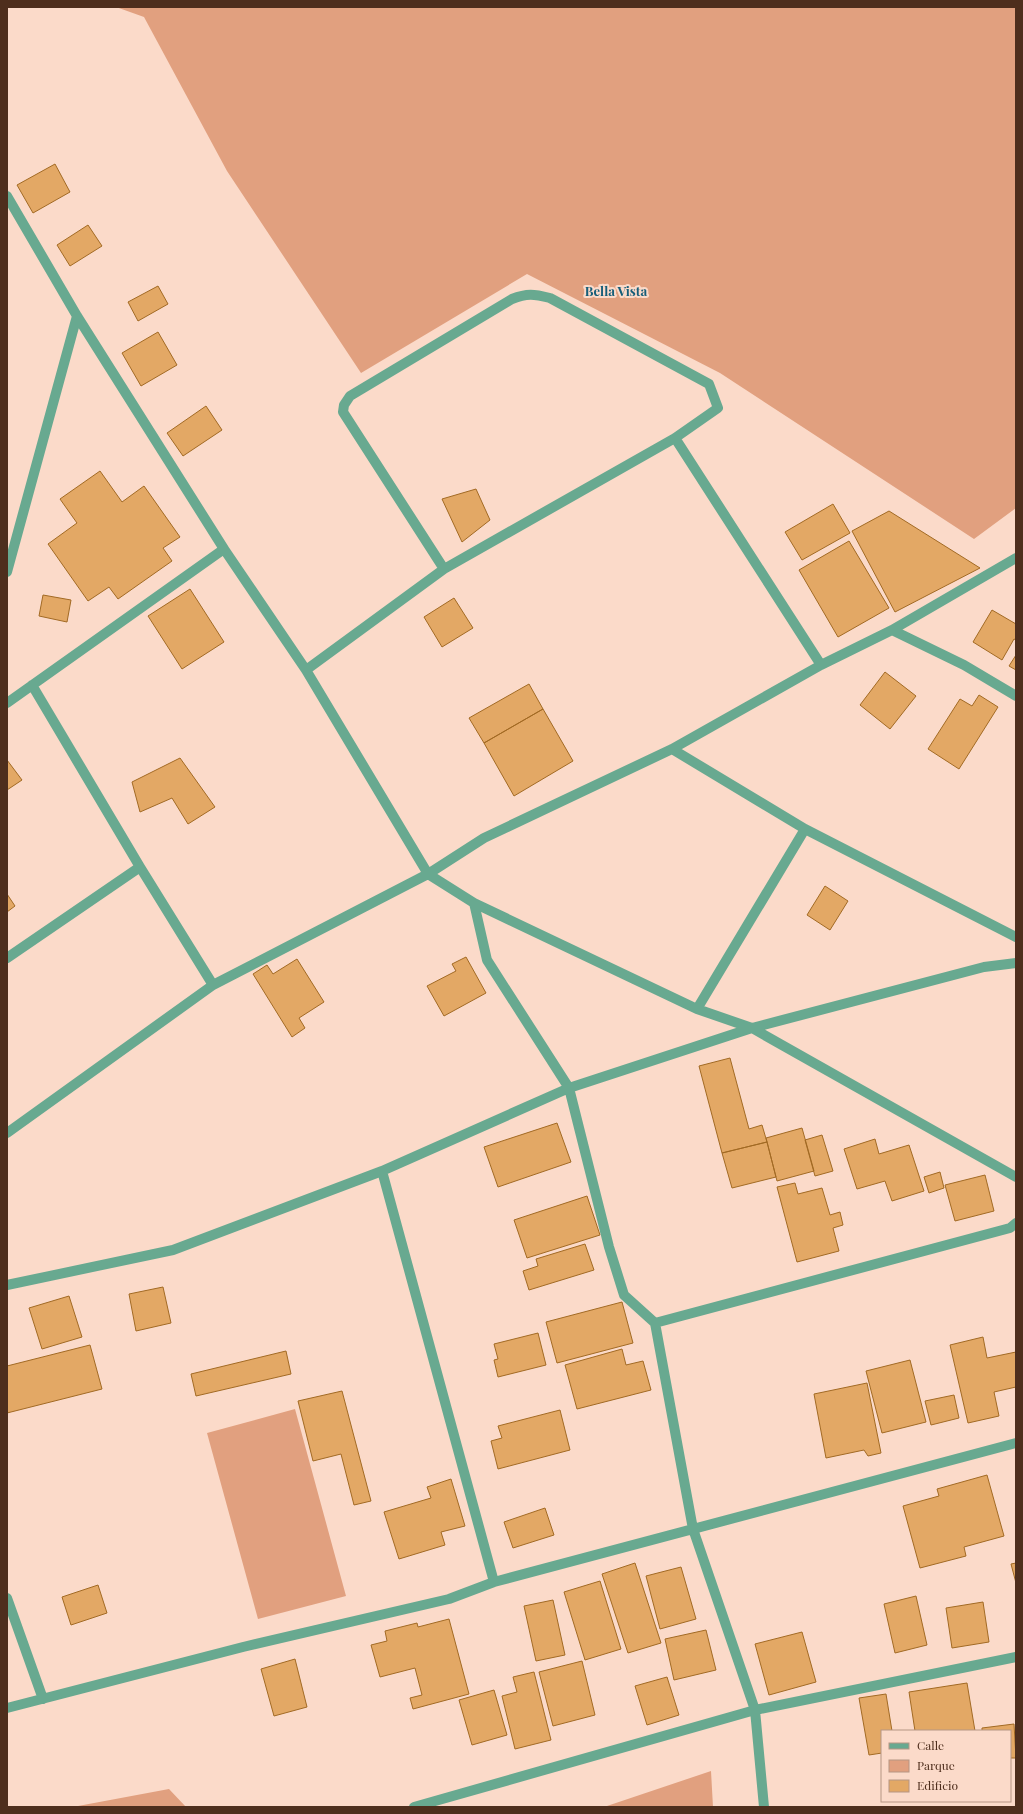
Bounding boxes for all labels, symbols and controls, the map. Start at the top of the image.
district label: Bella Vista [585,282,647,299]
legend [881,1730,1011,1802]
text: Calle [917,1737,944,1753]
text: Parque [917,1757,955,1773]
text: Edificio [917,1777,959,1793]

